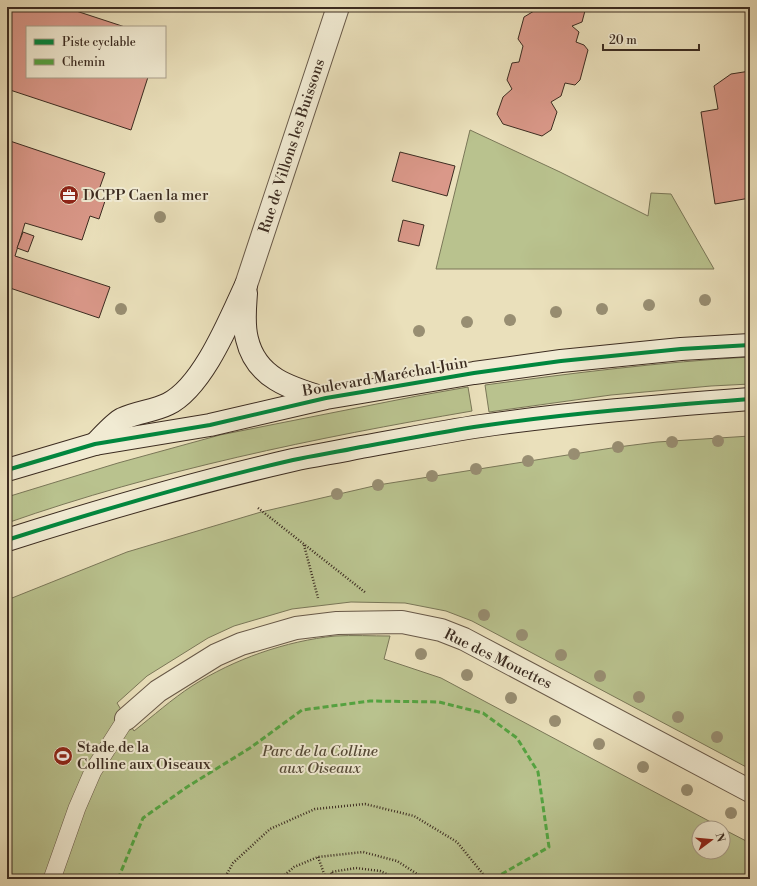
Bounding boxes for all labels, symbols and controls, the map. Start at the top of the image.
legend [26,26,166,78]
scale bar [603,26,699,52]
text: 20 m [609,33,637,48]
text: Piste cyclable [62,35,136,50]
text: Chemin [62,55,105,70]
street label: Rue de Villons les Buissons [255,56,329,236]
office icon: DCPP Caen la mer [58,184,80,206]
place label: DCPP Caen la mer [83,186,209,205]
street label: Boulevard Maréchal Juin [300,353,469,401]
street label: Rue des Mouettes [441,625,555,693]
place label: Stade de la Colline aux Oiseaux [77,738,211,774]
park label: Parc de la Colline aux Oiseaux [261,742,378,778]
sports icon: Stade de la Colline aux Oiseaux [52,745,74,767]
north arrow [691,820,731,860]
text: N [712,831,728,844]

